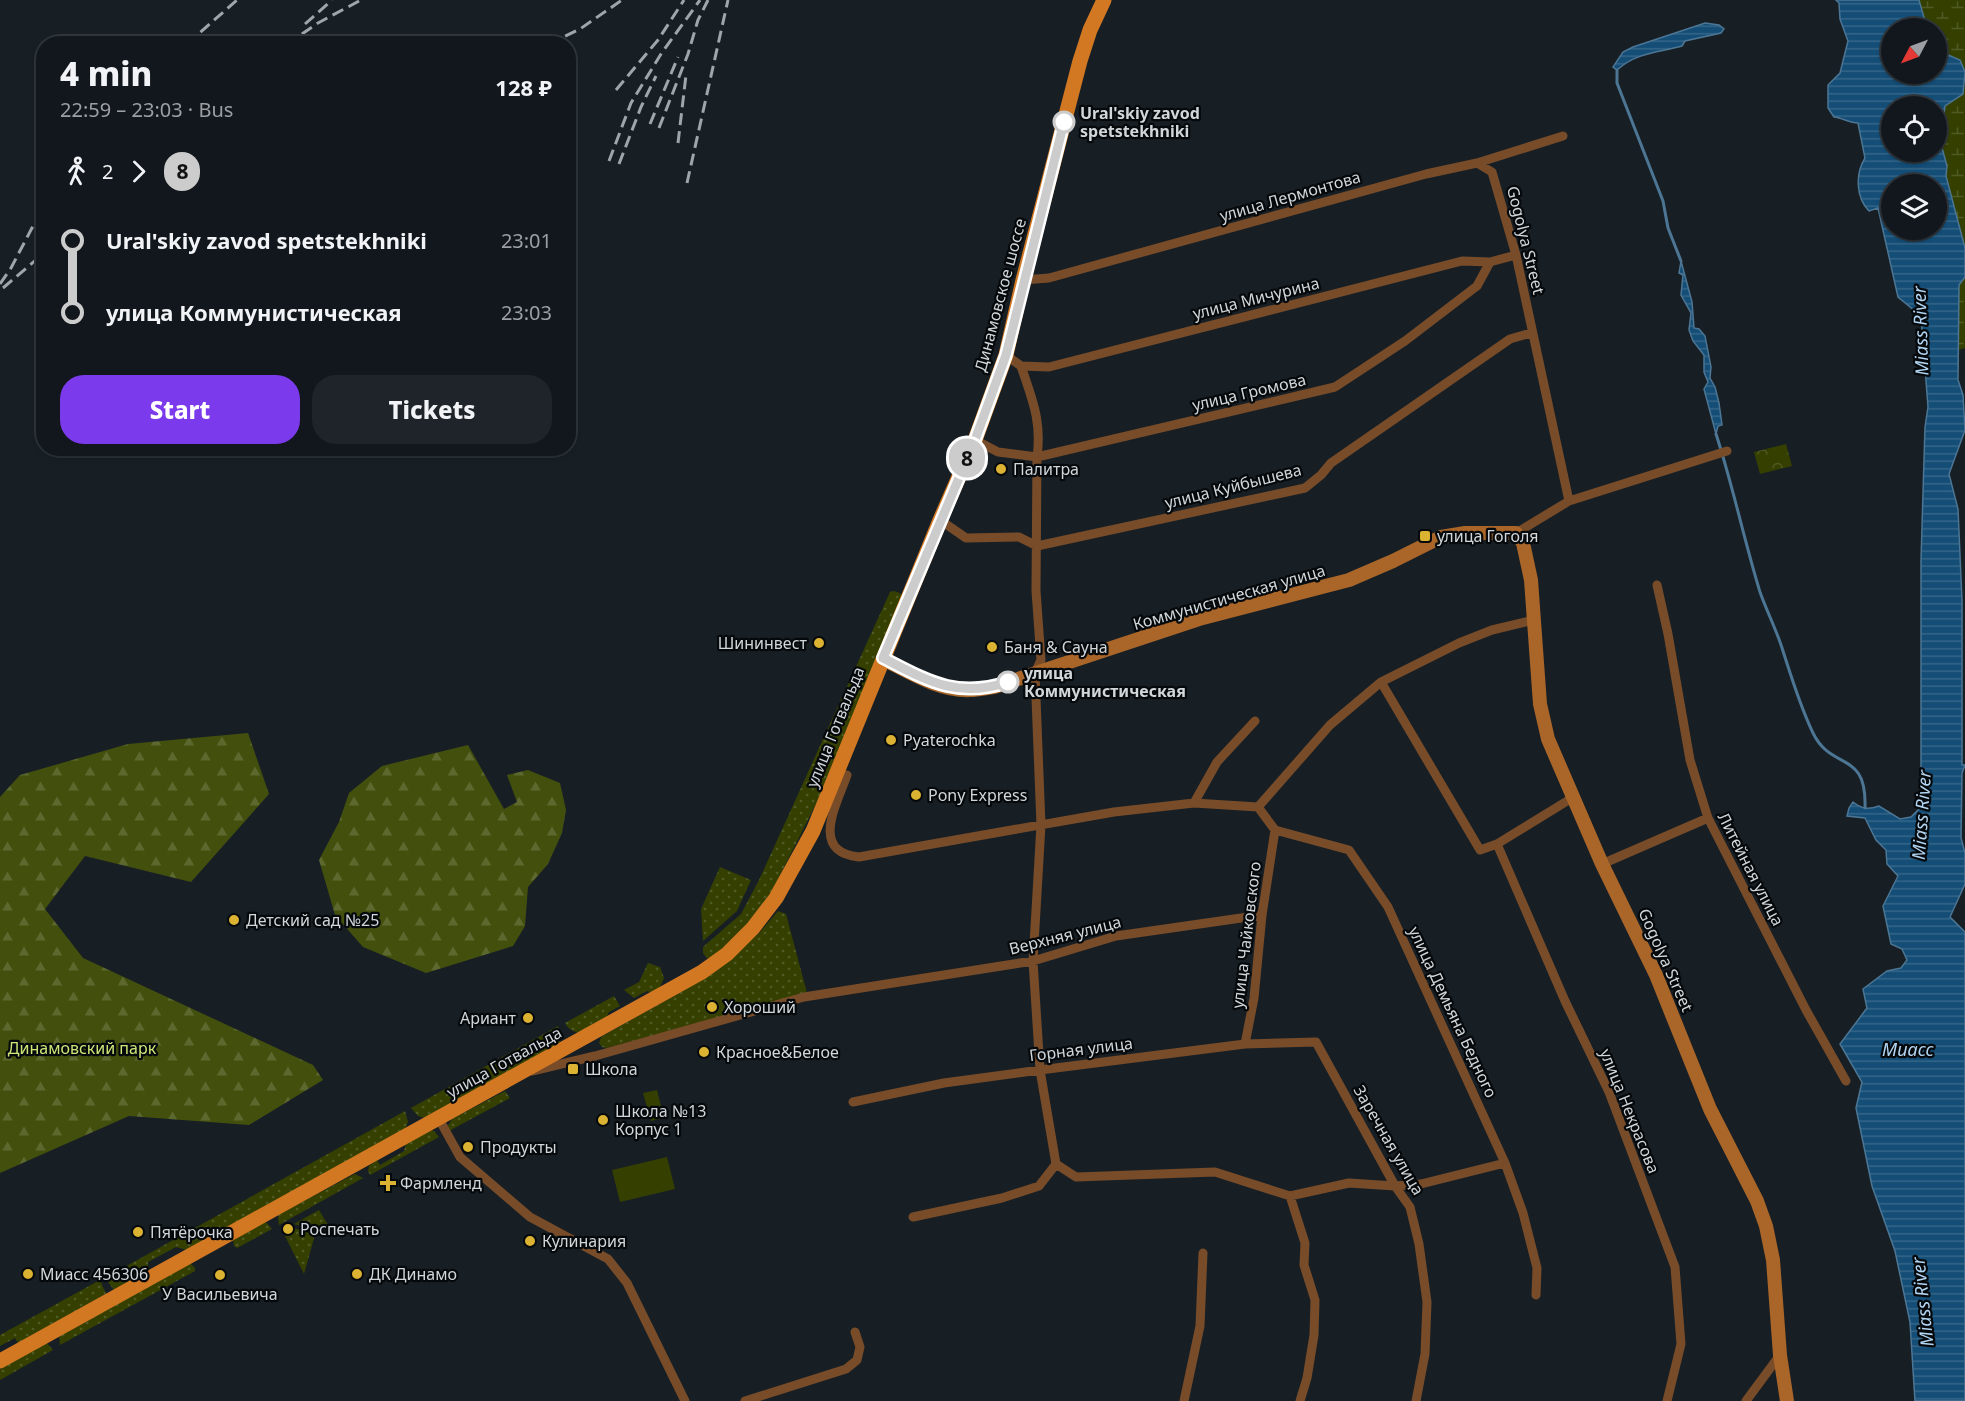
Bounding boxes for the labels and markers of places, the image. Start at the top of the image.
place label: Ural'skiy zavod spetstekhniki [1080,102,1200,142]
marker: Ural'skiy zavod spetstekhniki [1053,111,1075,133]
place label: Палитра [1013,458,1079,480]
marker: Палитра [994,462,1008,476]
place label: улица Гоголя [1437,525,1539,547]
marker: улица Гоголя [1418,529,1432,543]
place label: Шининвест [718,632,808,654]
marker: Шининвест [812,636,826,650]
place label: Баня & Сауна [1004,636,1108,658]
marker: Баня & Сауна [985,640,999,654]
place label: улица Коммунистическая [1023,662,1186,702]
marker: улица Коммунистическая [997,671,1019,693]
place label: Pyaterochka [903,729,996,751]
marker: Pyaterochka [884,733,898,747]
place label: Pony Express [928,784,1027,806]
marker: Pony Express [909,788,923,802]
place label: Детский сад №25 [246,909,379,931]
marker: Детский сад №25 [227,913,241,927]
place label: Хороший [724,996,796,1018]
marker: Хороший [705,1000,719,1014]
place label: Ариант [460,1007,517,1029]
marker: Ариант [521,1011,535,1025]
place label: Красное&Белое [716,1041,839,1063]
marker: Красное&Белое [697,1045,711,1059]
place label: Школа [585,1058,638,1080]
marker: Школа [566,1062,580,1076]
place label: Школа №13 Корпус 1 [615,1100,706,1140]
marker: Школа №13 Корпус 1 [596,1113,610,1127]
place label: Продукты [480,1136,557,1158]
marker: Продукты [461,1140,475,1154]
place label: Фармленд [400,1172,482,1194]
marker: Фармленд [381,1176,395,1190]
place label: Роспечать [300,1218,380,1240]
place label: Пятёрочка [150,1221,233,1243]
marker: Роспечать [281,1222,295,1236]
marker: Пятёрочка [131,1225,145,1239]
place label: Кулинария [542,1230,626,1252]
marker: Кулинария [523,1234,537,1248]
place label: Миасс 456306 [40,1263,148,1285]
place label: ДК Динамо [369,1263,457,1285]
marker: Миасс 456306 [21,1267,35,1281]
marker: ДК Динамо [350,1267,364,1281]
marker: У Васильевича [213,1268,227,1282]
place label: У Васильевича [162,1283,278,1305]

